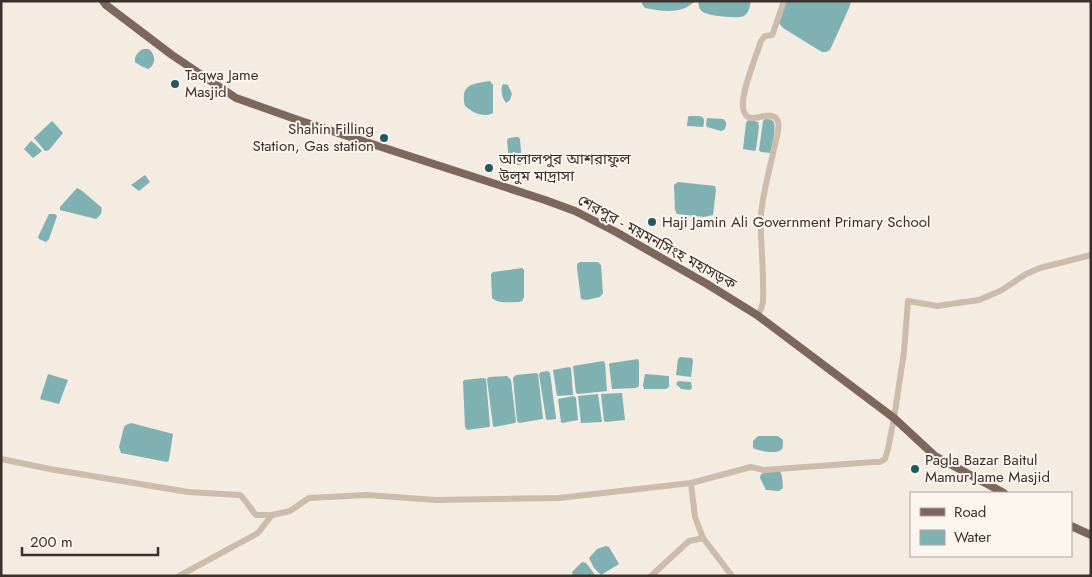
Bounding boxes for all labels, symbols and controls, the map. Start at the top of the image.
place label: Taqwa Jame Masjid [185,64,259,103]
marker: Taqwa Jame Masjid [169,78,181,90]
place label: Shahin Filling Station, Gas station [252,118,374,157]
marker: Shahin Filling Station, Gas station [378,132,390,144]
place label: আলালপুর আশরাফুল উলুম মাদ্রাসা [498,148,632,187]
marker: আলালপুর আশরাফুল উলুম মাদ্রাসা [483,162,495,174]
street label: শেরপুর - ময়মনসিংহ মহাসড়ক [574,189,741,295]
place label: Haji Jamin Ali Government Primary School [662,211,930,233]
marker: Haji Jamin Ali Government Primary School [646,216,658,228]
place label: Pagla Bazar Baitul Mamur Jame Masjid [925,449,1050,488]
marker: Pagla Bazar Baitul Mamur Jame Masjid [909,463,921,475]
legend [910,492,1072,557]
text: Road [954,501,986,523]
scale bar [22,524,159,556]
text: Water [954,526,992,548]
text: 200 m [30,531,73,553]

